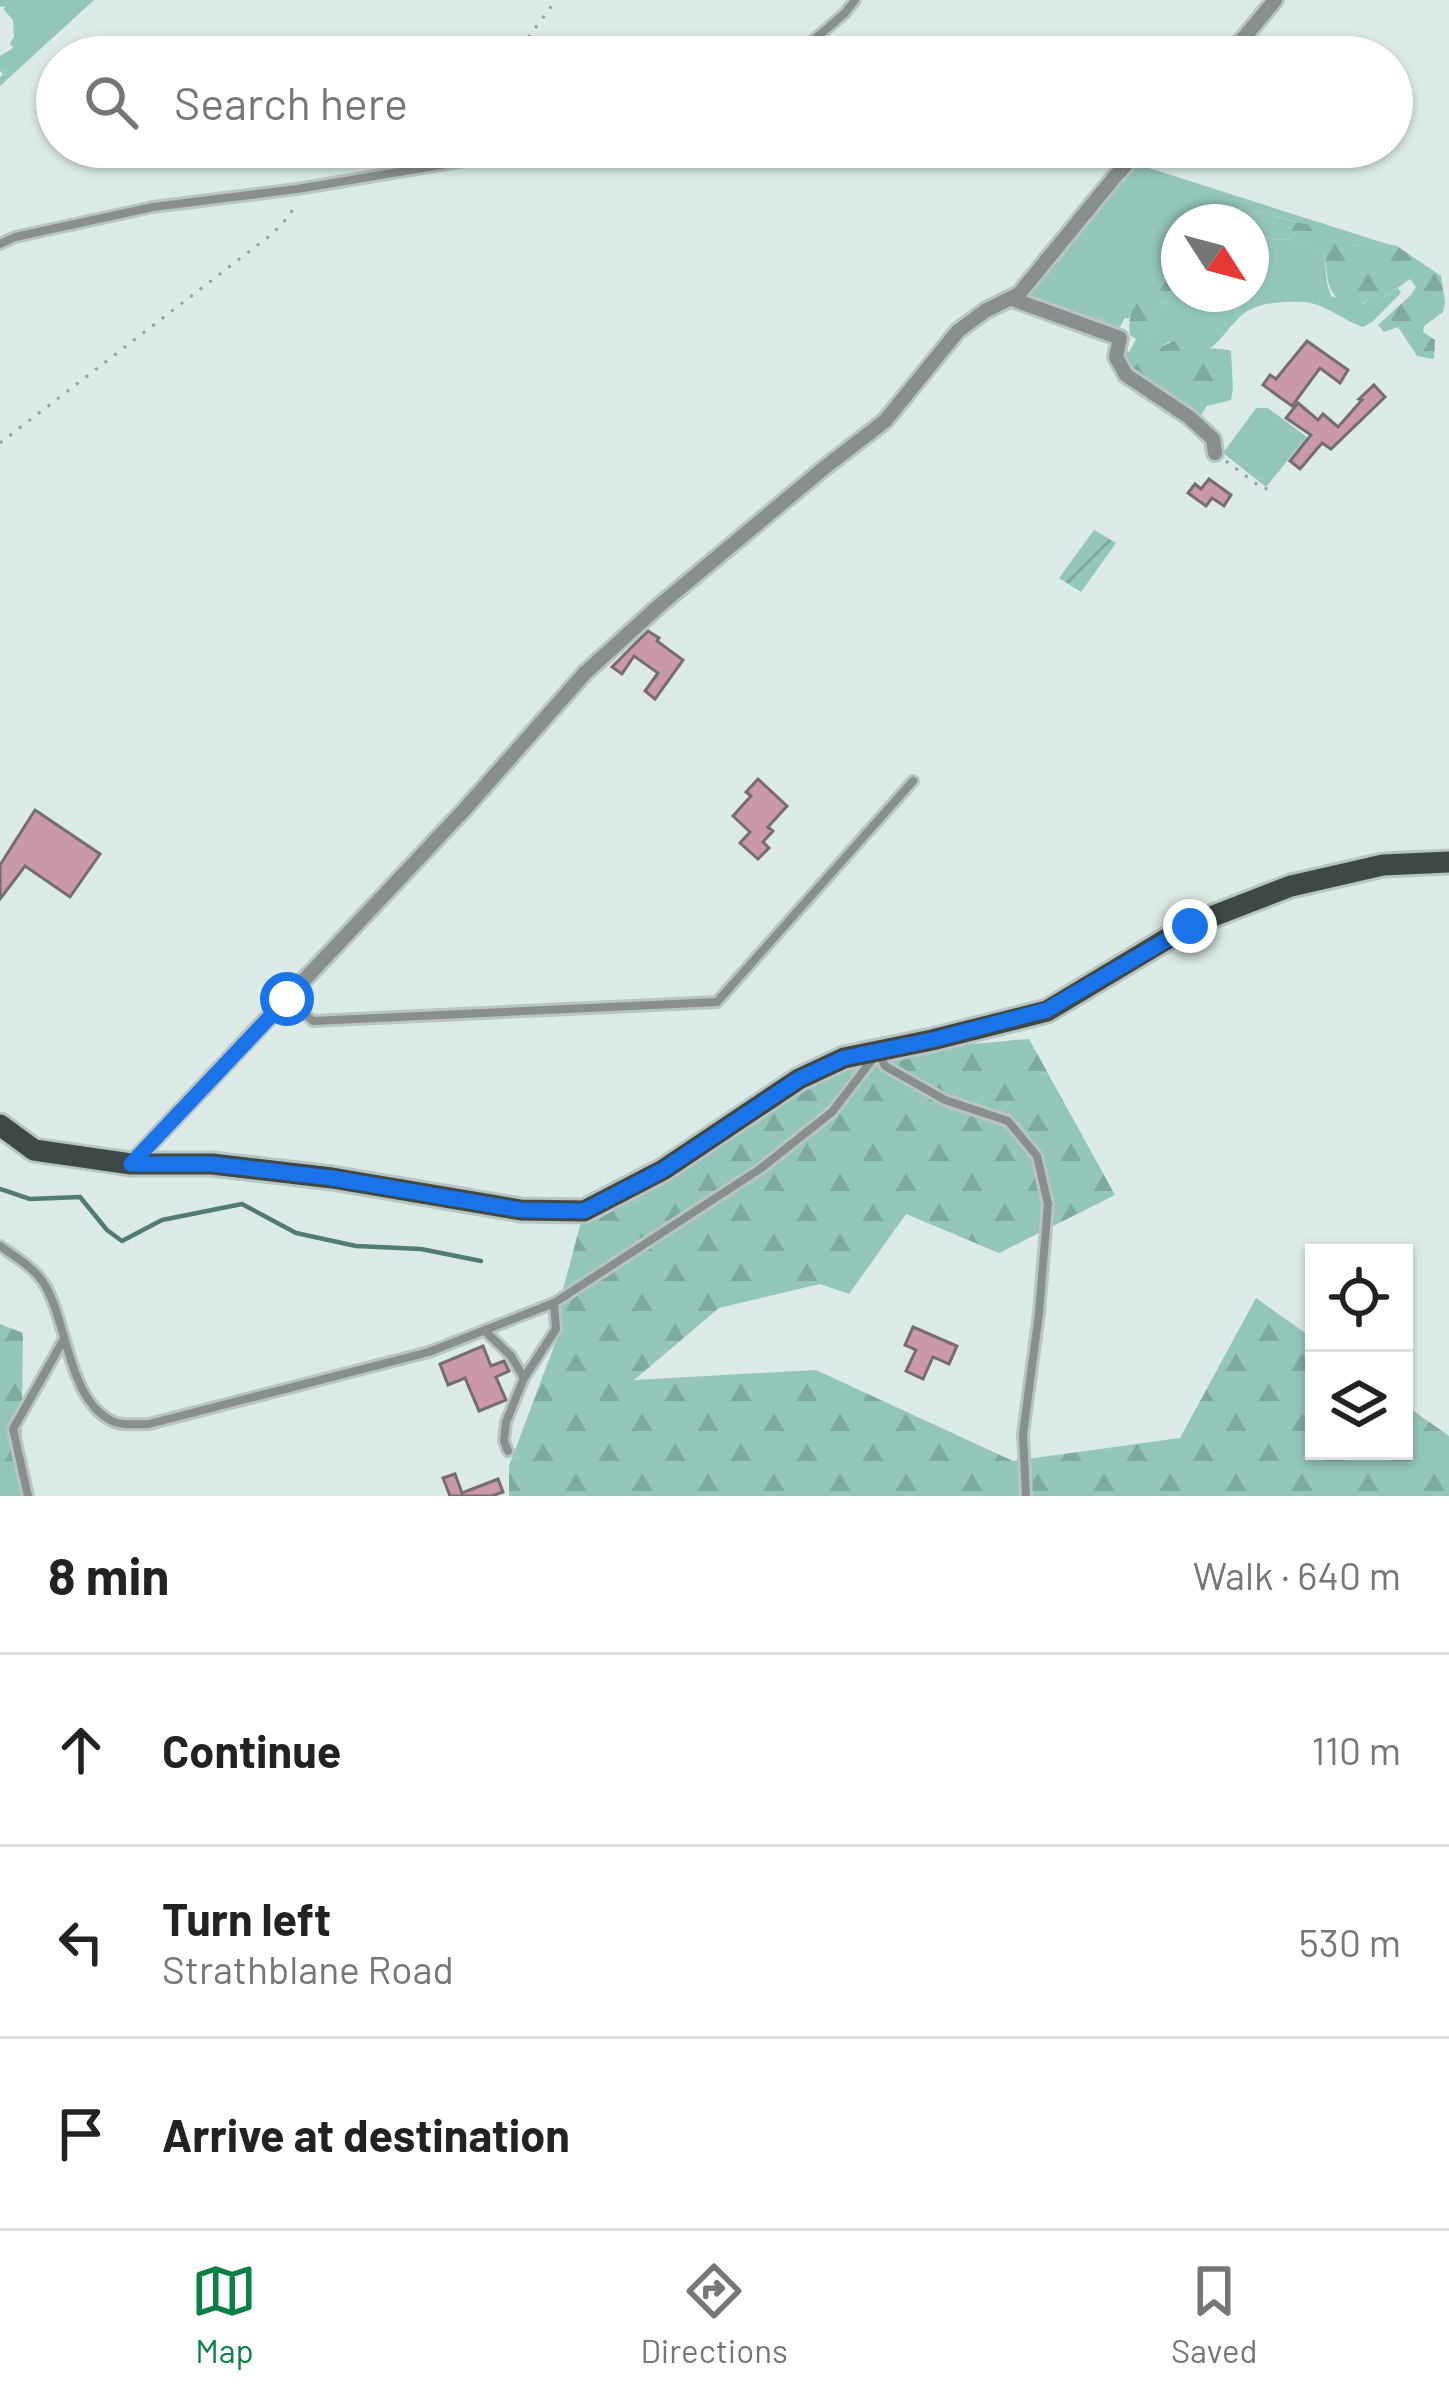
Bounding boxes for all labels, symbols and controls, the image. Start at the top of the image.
search box [36,36,1413,168]
icon: search [78,69,144,135]
text: Search here [174,75,408,129]
north arrow [1161,204,1269,312]
route end [1163,899,1217,953]
route start [260,972,314,1026]
map controls [1305,1244,1413,1460]
button: locate [1305,1244,1413,1352]
button: layers [1305,1352,1413,1460]
text: 8 min [48,1544,169,1605]
text: Walk · 640 m [1193,1551,1401,1598]
icon: ahead [48,1717,114,1783]
text: Continue [162,1723,341,1777]
text: 110 m [1311,1726,1401,1773]
text: Turn left [162,1891,331,1945]
icon: left [48,1909,114,1975]
text: 530 m [1299,1918,1401,1965]
text: Strathblane Road [162,1945,454,1992]
icon: arrive [48,2101,114,2167]
text: Arrive at destination [162,2107,570,2161]
tab: Map [191,2258,257,2370]
tab: Directions [640,2258,788,2370]
tab: Saved [1171,2258,1258,2370]

